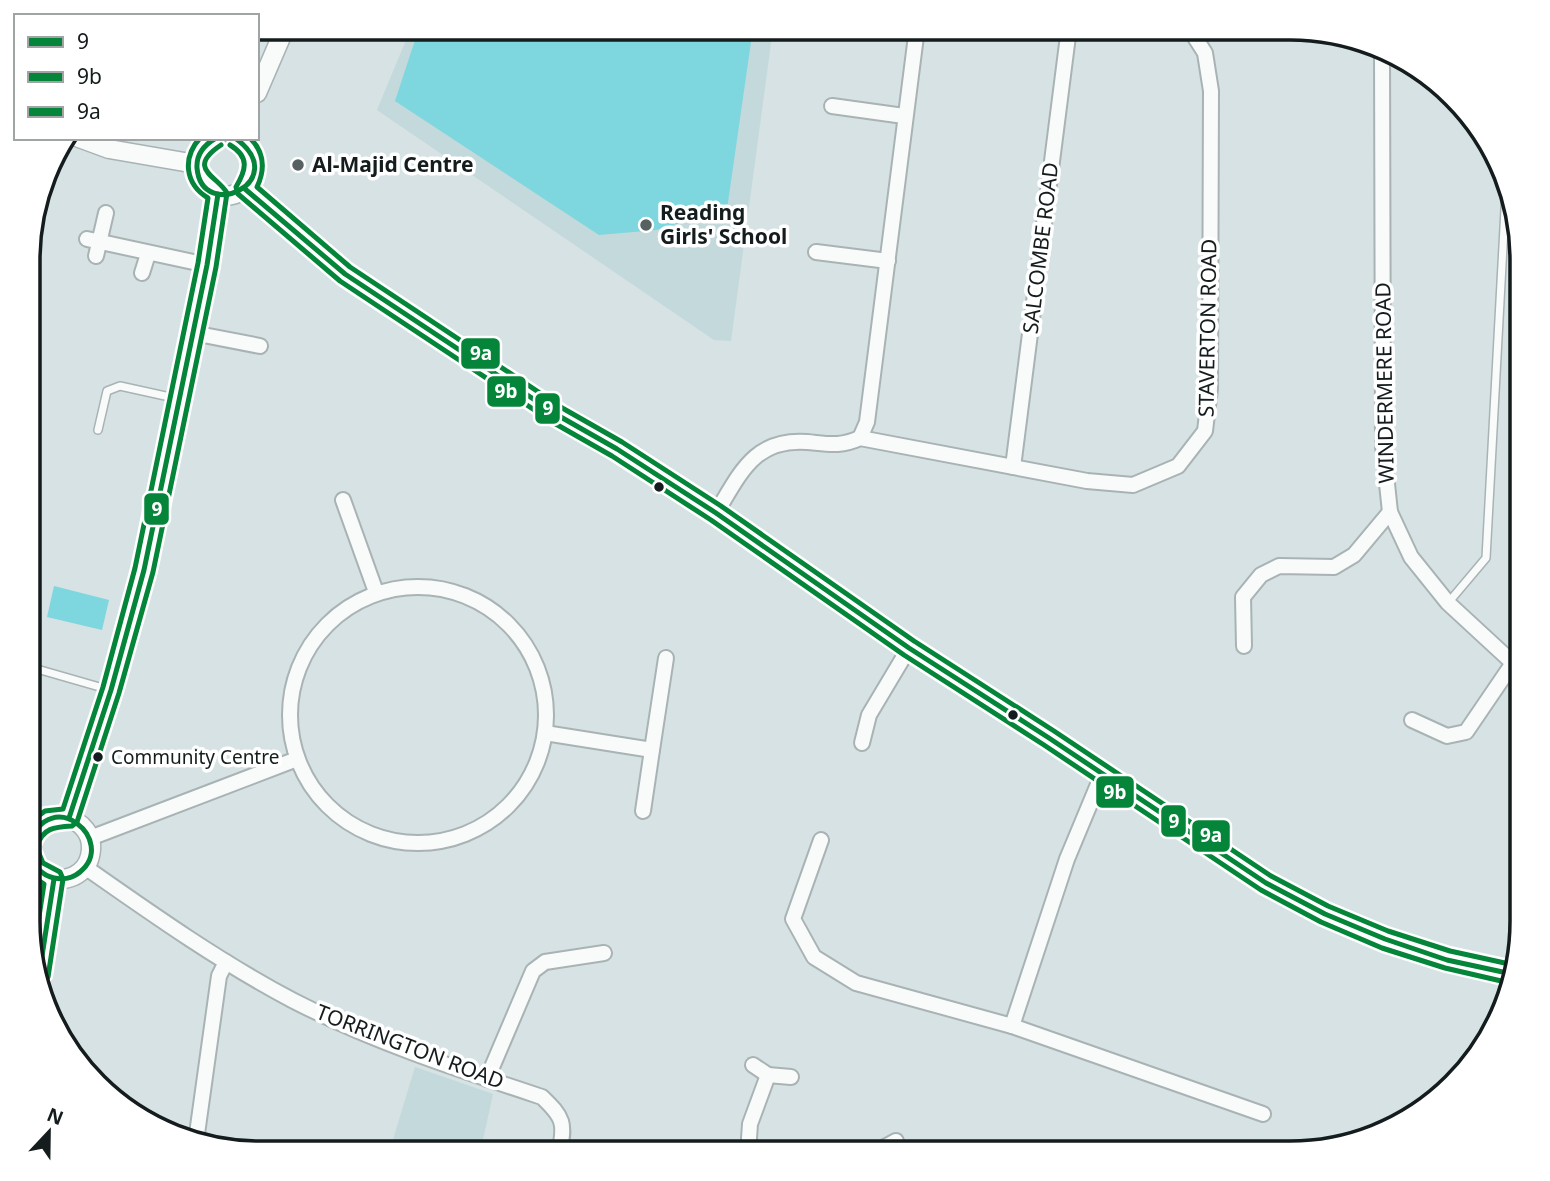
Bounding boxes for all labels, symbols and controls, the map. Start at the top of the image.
legend [14,14,259,140]
text: 9 [77,27,89,55]
text: 9b [77,62,102,90]
text: 9a [77,97,101,125]
place label: Al-Majid Centre [312,150,473,178]
marker: Al-Majid Centre [290,157,306,173]
street label: SALCOMBE ROAD [1016,161,1064,335]
place label: Reading Girls' School [660,198,787,250]
marker: Reading Girls' School [638,217,654,233]
street label: STAVERTON ROAD [1191,238,1223,417]
street label: WINDERMERE ROAD [1368,282,1400,484]
line badge: 9a [460,337,501,370]
text: 9a [470,340,492,366]
line badge: 9b [486,375,527,408]
text: 9b [495,378,517,404]
line badge: 9 [534,392,561,425]
text: 9 [543,395,554,421]
unlabelled marker [652,480,666,494]
line badge: 9 [143,492,170,526]
text: 9 [152,496,163,522]
unlabelled marker [1006,708,1020,722]
place label: Community Centre [111,744,279,770]
marker: Community Centre [91,750,105,764]
line badge: 9b [1095,775,1135,809]
text: 9b [1104,779,1126,805]
line badge: 9 [1160,804,1187,838]
text: 9 [1169,808,1180,834]
line badge: 9a [1191,819,1231,853]
text: 9a [1200,822,1222,848]
street label: TORRINGTON ROAD [312,997,508,1095]
north arrow [14,1097,84,1167]
text: N [43,1101,67,1131]

